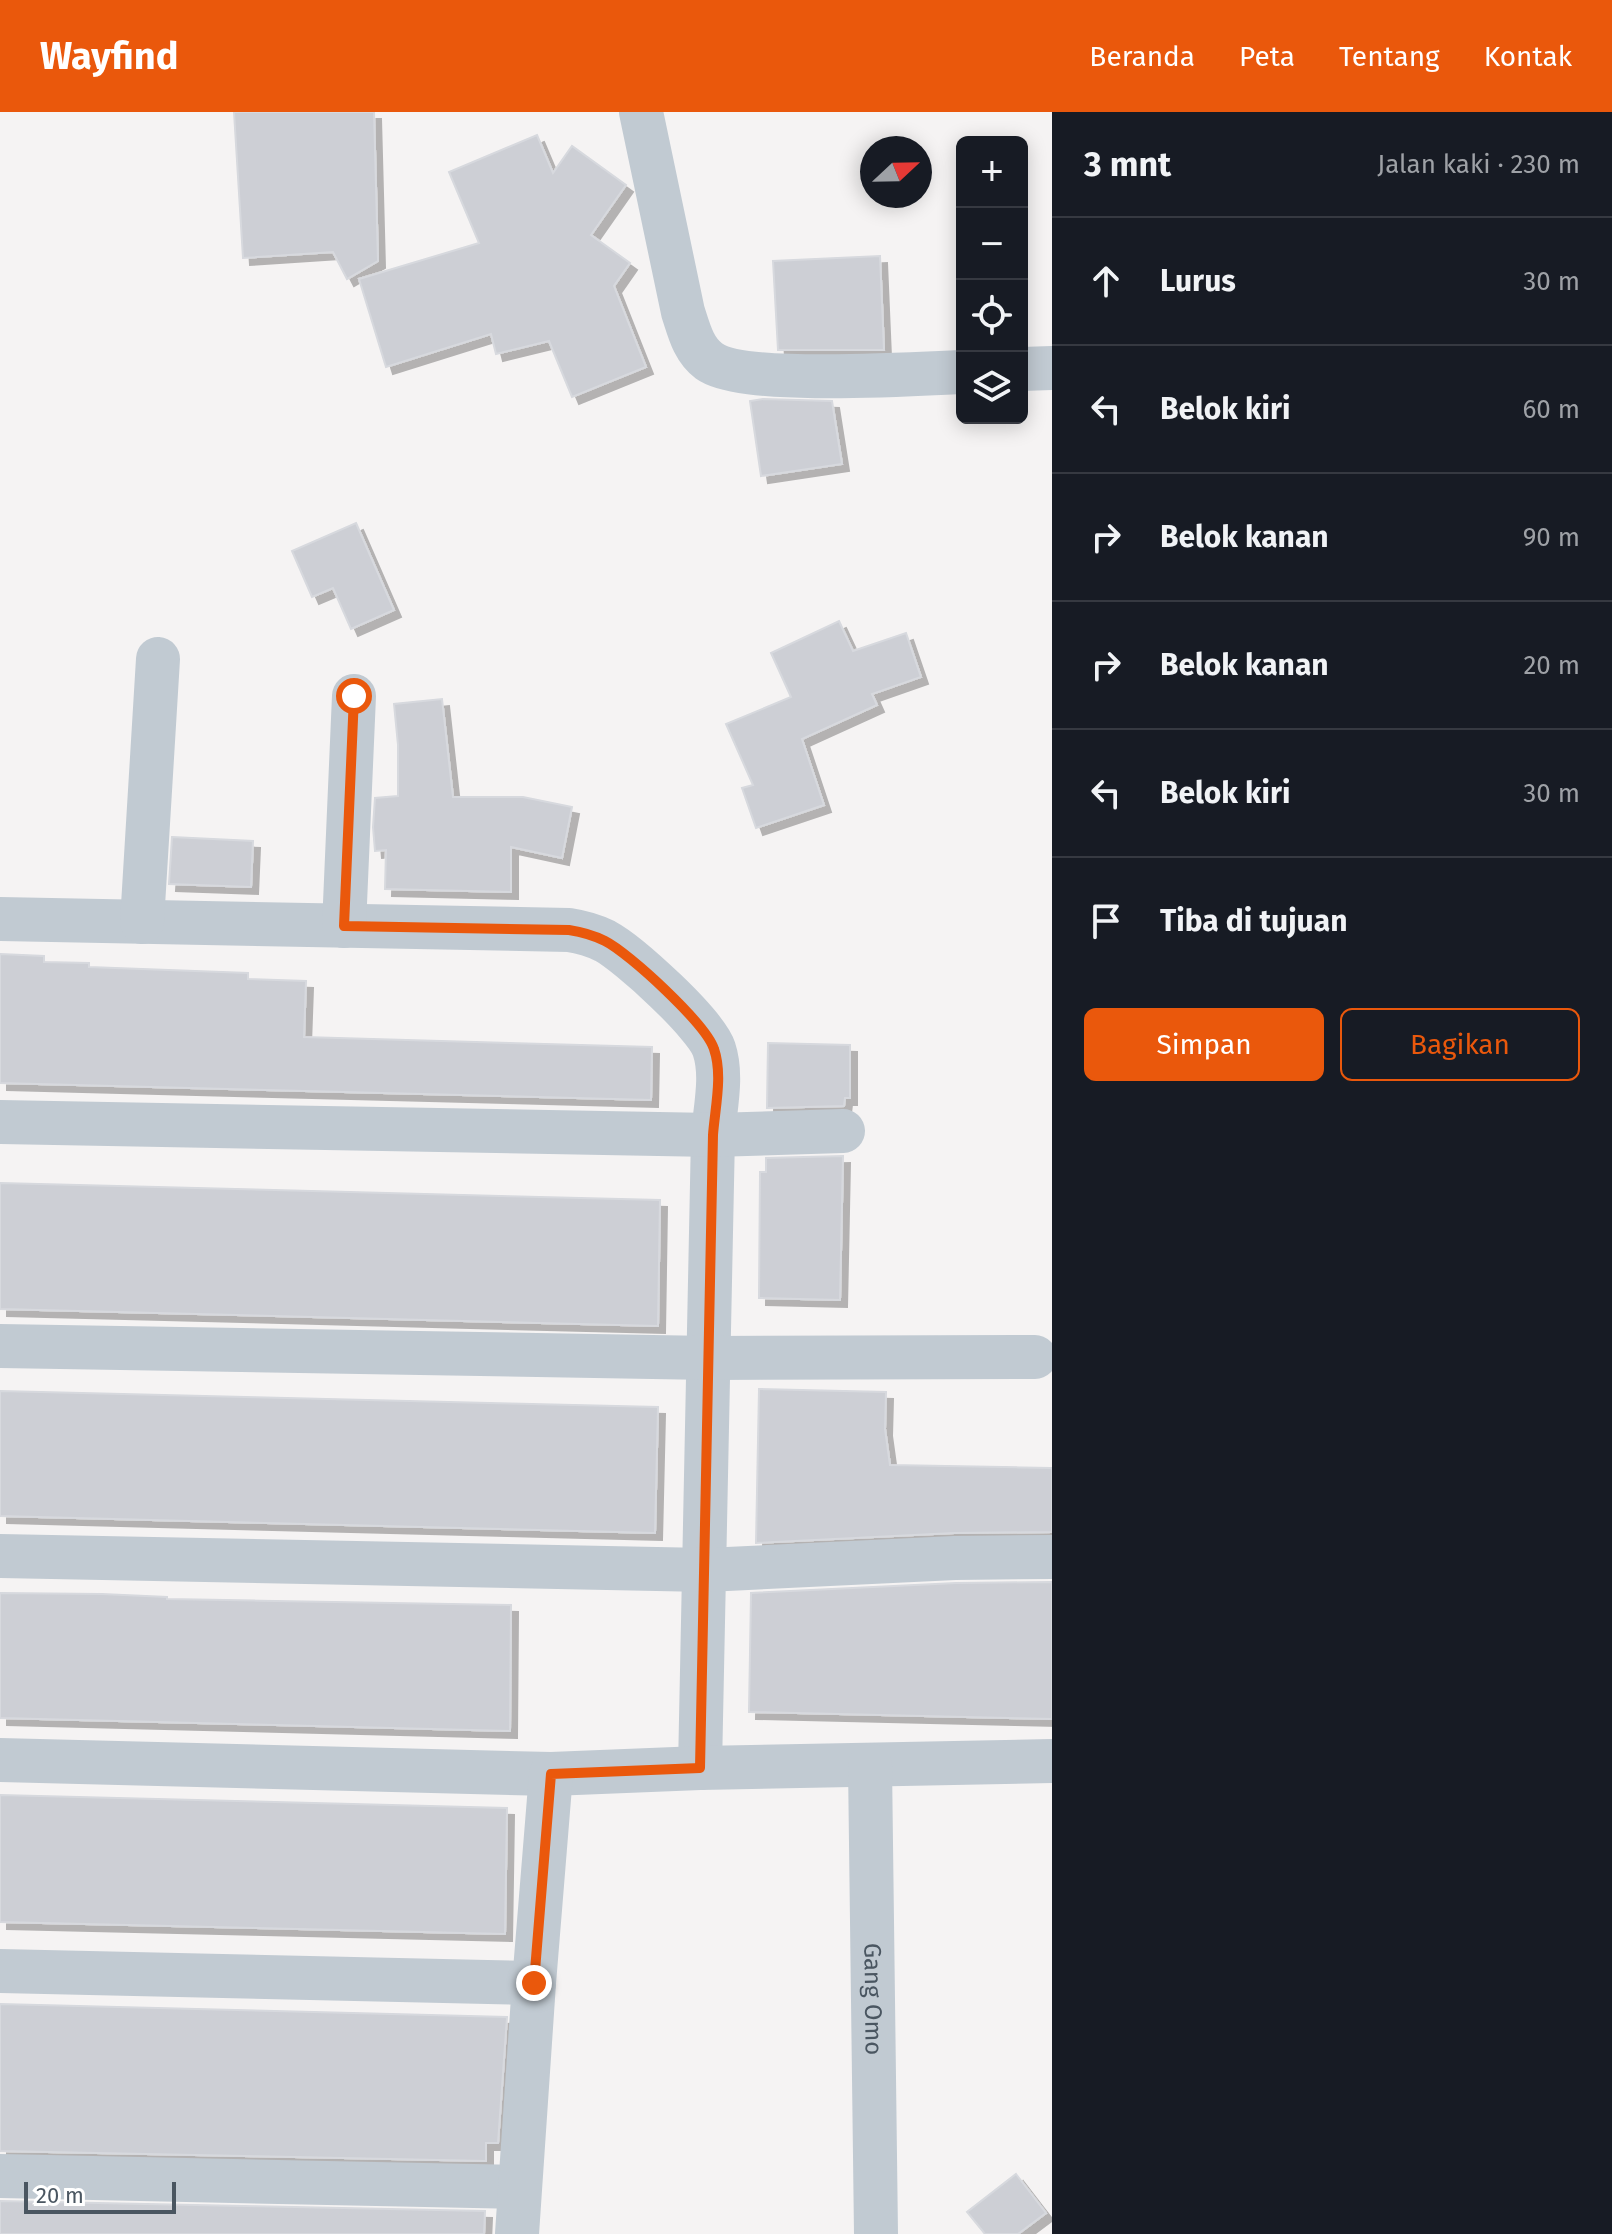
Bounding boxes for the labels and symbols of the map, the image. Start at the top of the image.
north arrow [860,136,932,208]
route start [336,678,372,714]
street label: Gang Omo [858,1943,888,2055]
route end [516,1965,552,2001]
scale bar [24,2178,176,2214]

